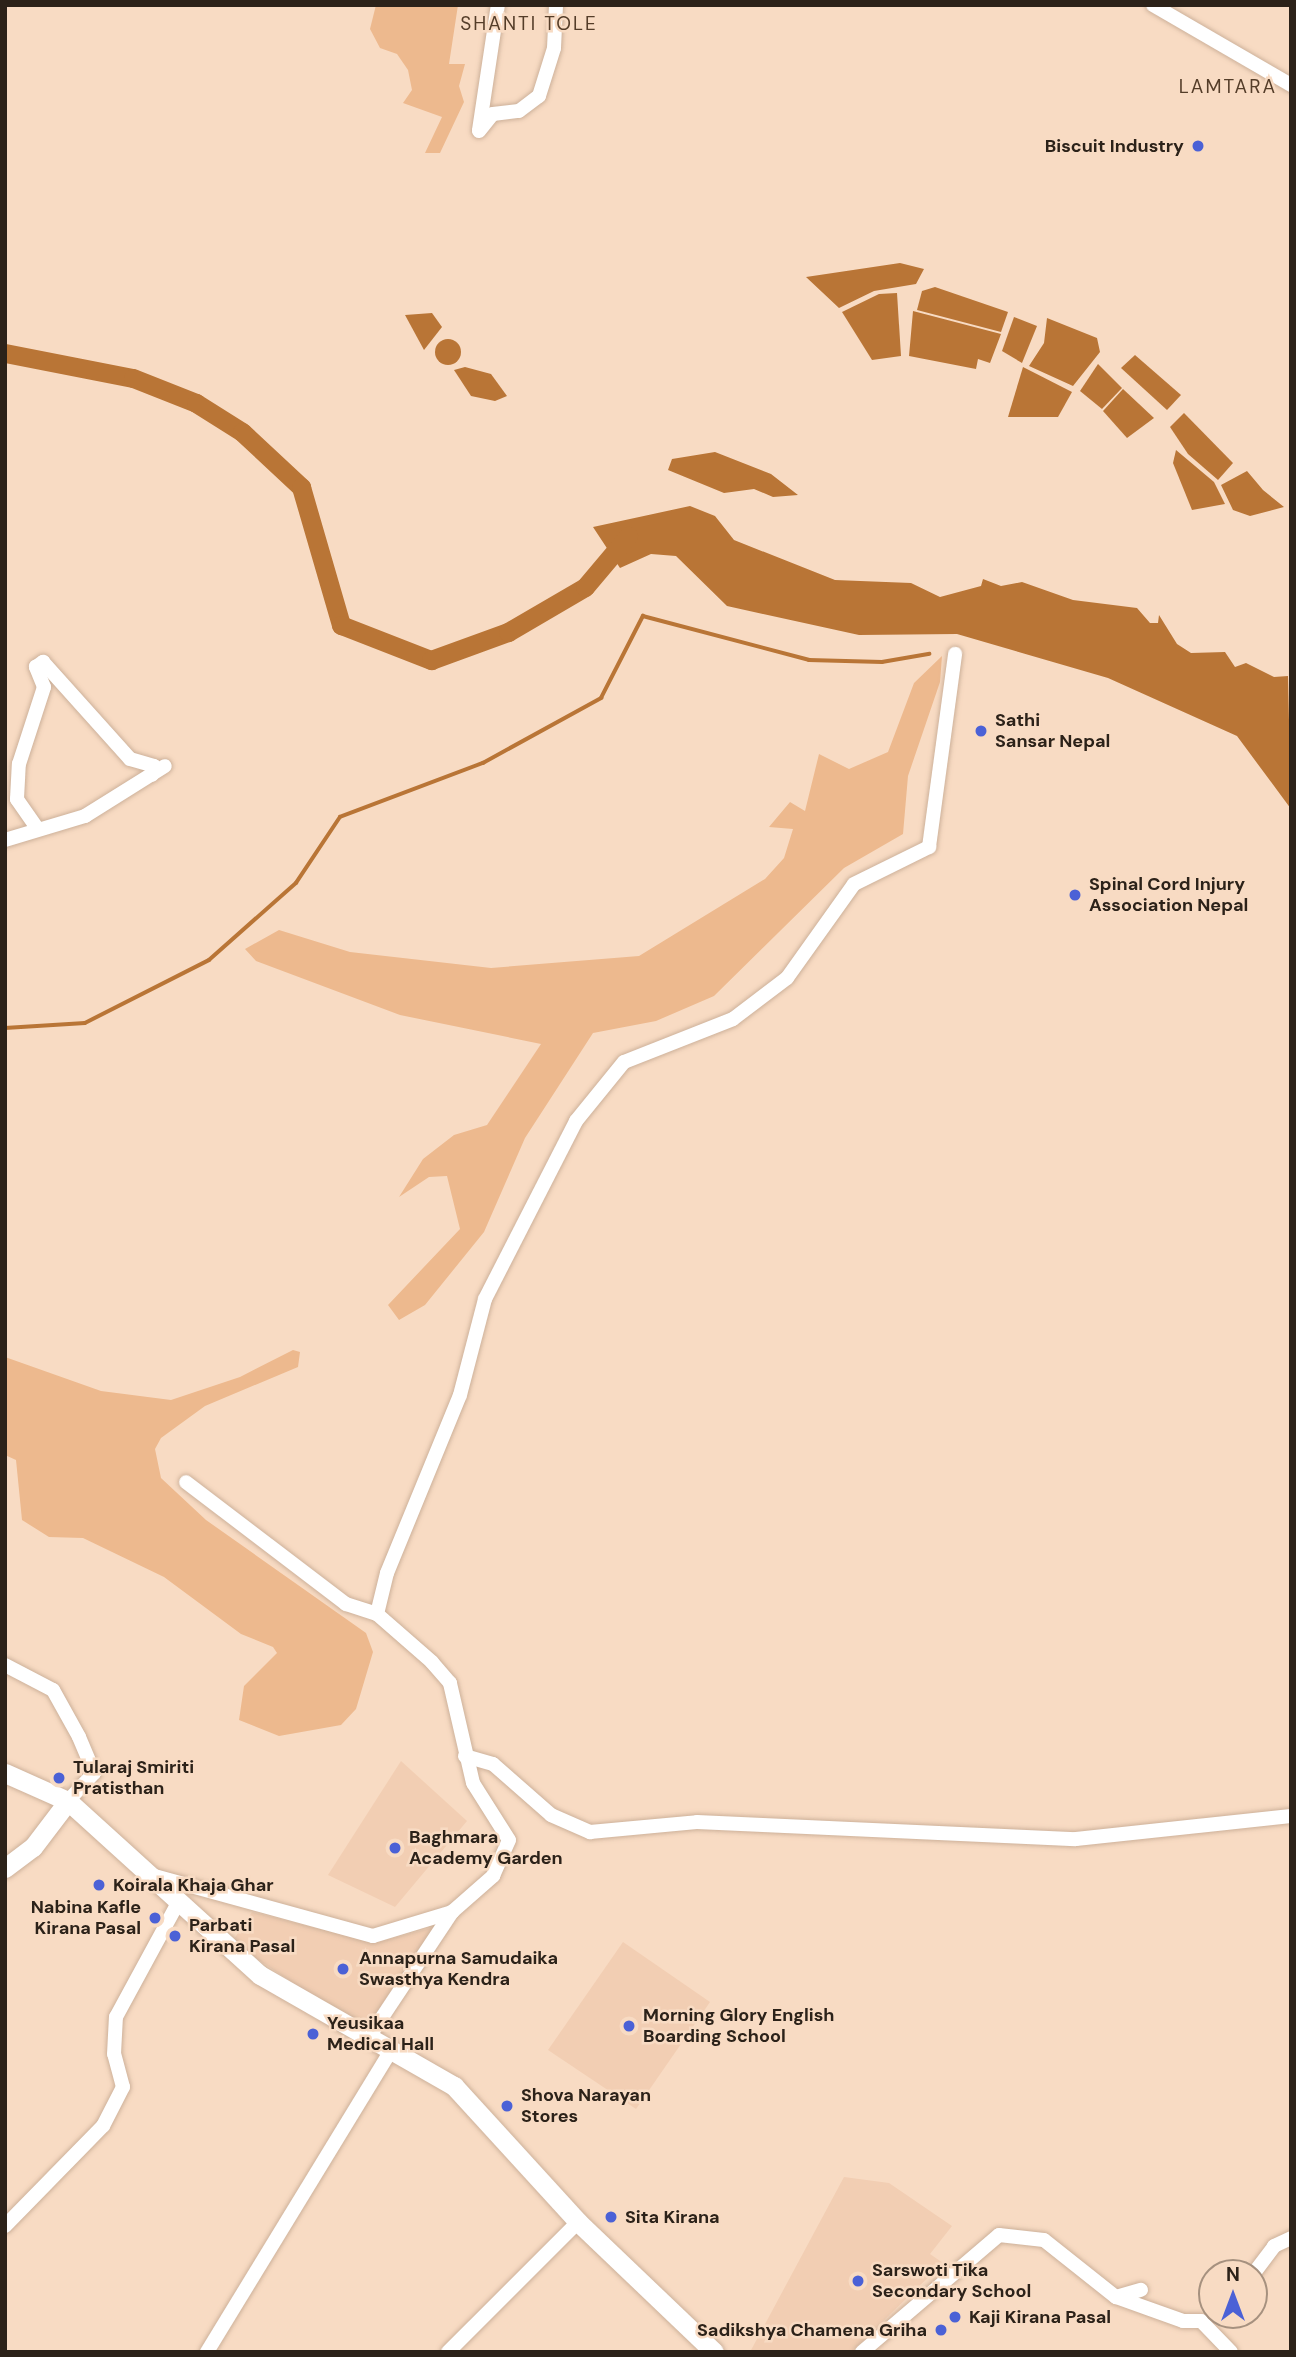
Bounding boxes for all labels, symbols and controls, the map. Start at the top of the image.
district label: SHANTI TOLE [462,13,596,35]
district label: LAMTARA [1180,76,1276,98]
place label: Biscuit Industry [1045,135,1184,157]
marker: Biscuit Industry [1190,138,1206,154]
place label: Sathi Sansar Nepal [995,710,1110,752]
marker: Sathi Sansar Nepal [973,723,989,739]
place label: Spinal Cord Injury Association Nepal [1089,874,1248,917]
marker: Spinal Cord Injury Association Nepal [1067,887,1083,903]
place label: Tularaj Smiriti Pratisthan [73,1757,194,1800]
marker: Tularaj Smiriti Pratisthan [51,1770,67,1786]
place label: Baghmara Academy Garden [409,1827,563,1870]
marker: Baghmara Academy Garden [387,1840,403,1856]
place label: Koirala Khaja Ghar [113,1874,274,1896]
marker: Koirala Khaja Ghar [91,1877,107,1893]
place label: Nabina Kafle Kirana Pasal [31,1897,141,1940]
marker: Nabina Kafle Kirana Pasal [147,1910,163,1926]
place label: Parbati Kirana Pasal [189,1915,295,1958]
marker: Parbati Kirana Pasal [167,1928,183,1944]
place label: Annapurna Samudaika Swasthya Kendra [359,1948,558,1990]
marker: Annapurna Samudaika Swasthya Kendra [333,1959,353,1979]
place label: Morning Glory English Boarding School [643,2005,834,2048]
place label: Yeusikaa Medical Hall [327,2013,434,2056]
marker: Morning Glory English Boarding School [621,2018,637,2034]
marker: Yeusikaa Medical Hall [305,2026,321,2042]
place label: Shova Narayan Stores [521,2085,651,2128]
marker: Shova Narayan Stores [499,2098,515,2114]
place label: Sita Kirana [625,2206,720,2228]
marker: Sita Kirana [603,2209,619,2225]
north arrow [1198,2259,1268,2329]
place label: Sarswoti Tika Secondary School [872,2260,1031,2302]
text: N [1226,2262,1240,2287]
marker: Sarswoti Tika Secondary School [850,2273,866,2289]
place label: Kaji Kirana Pasal [969,2306,1111,2328]
marker: Kaji Kirana Pasal [947,2309,963,2325]
place label: Sadikshya Chamena Griha [697,2319,927,2341]
marker: Sadikshya Chamena Griha [933,2322,949,2338]

